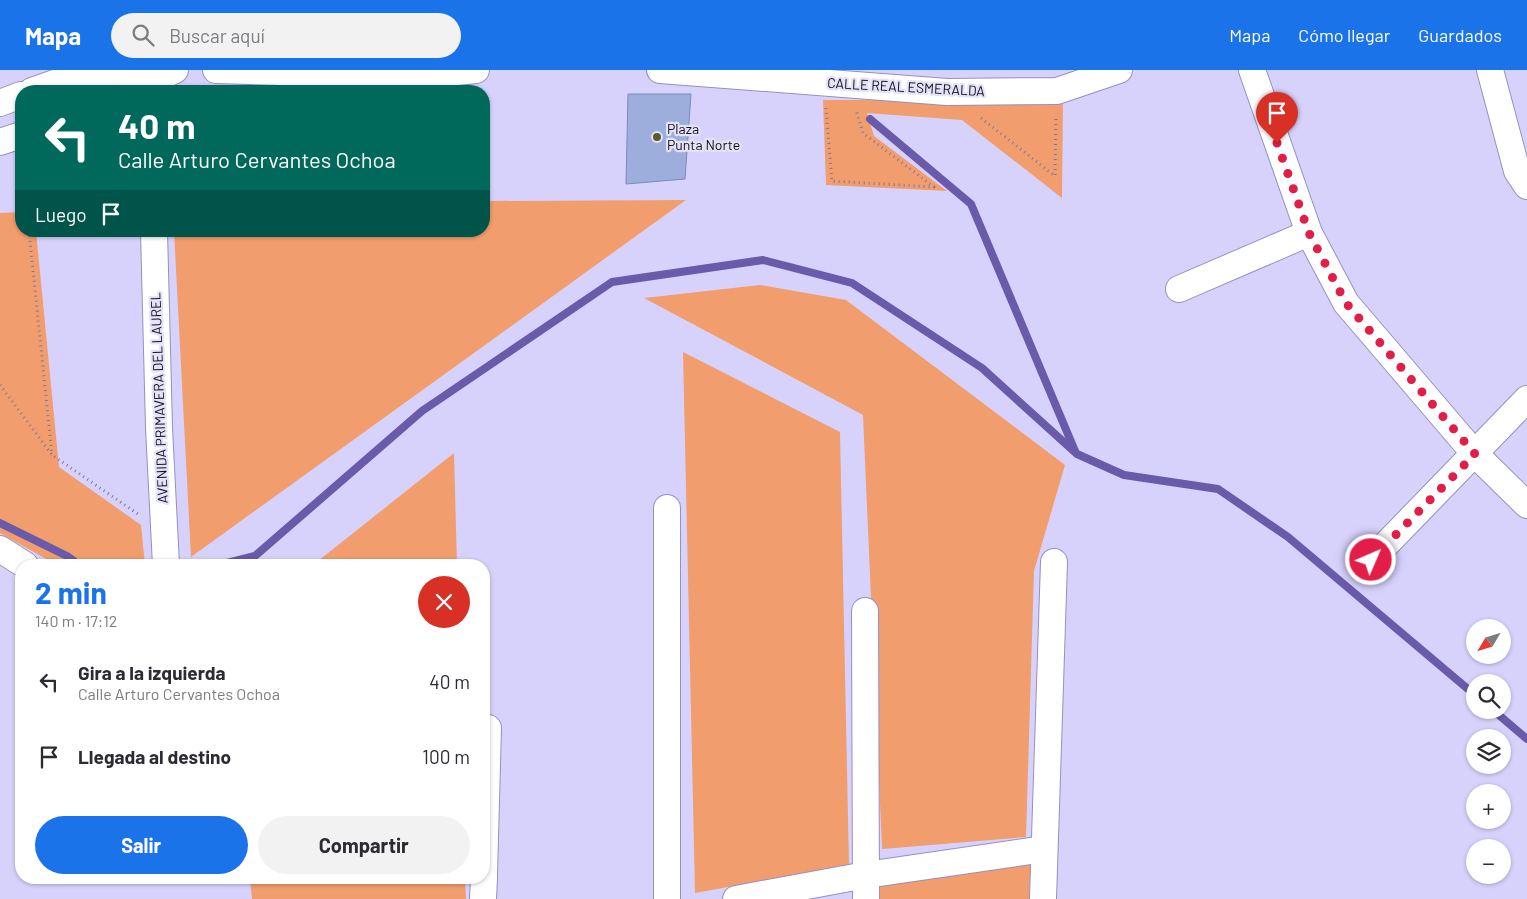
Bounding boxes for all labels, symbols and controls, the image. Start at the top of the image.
search box [111,13,461,58]
text: Mapa [25,21,81,50]
icon: search [129,21,157,49]
text: Buscar aquí [169,24,265,47]
text: Mapa [1229,24,1270,46]
text: Cómo llegar [1298,24,1390,46]
text: Guardados [1418,24,1502,46]
street label: CALLE REAL ESMERALDA [827,74,986,99]
pin [1256,92,1298,143]
icon: arrive [1263,99,1291,127]
text: 40 m [118,104,195,146]
icon: left [35,105,100,170]
place label: Plaza Punta Norte [667,120,740,153]
marker: Plaza Punta Norte [651,131,663,143]
text: Calle Arturo Cervantes Ochoa [118,146,396,172]
icon: arrive [97,200,125,228]
text: Luego [35,203,87,226]
street label: AVENIDA PRIMAVERA DEL LAUREL [146,292,171,504]
position arrow [1344,533,1396,585]
text: 2 min [35,574,107,610]
button: close [418,576,470,628]
text: 140 m · 17:12 [35,611,117,630]
north arrow [1466,619,1511,664]
map controls [1466,619,1511,884]
text: Gira a la izquierda [78,661,226,684]
icon: left [35,668,63,696]
text: 40 m [429,670,470,693]
button: search [1466,674,1511,719]
text: Calle Arturo Cervantes Ochoa [78,684,280,703]
button: layers [1466,729,1511,774]
icon: arrive [35,743,63,771]
text: Llegada al destino [78,745,231,768]
text: 100 m [422,745,470,768]
button: + [1466,784,1511,829]
button: Salir [35,816,248,874]
button: Compartir [258,816,470,874]
button: − [1466,839,1511,884]

